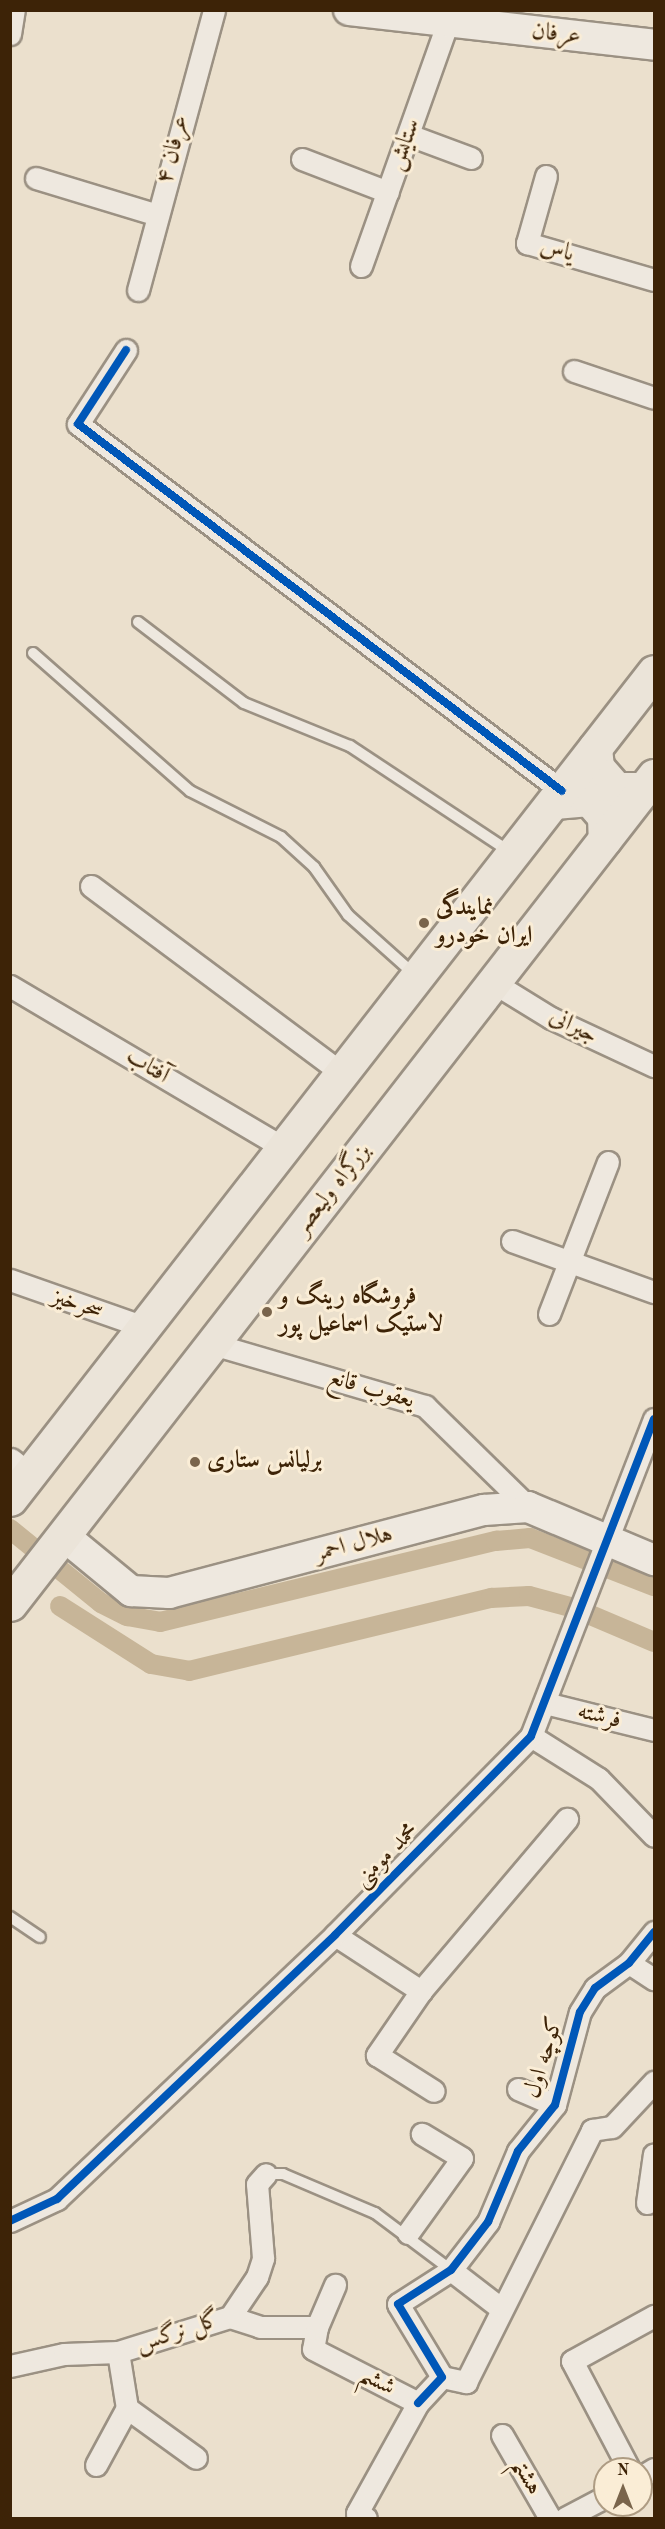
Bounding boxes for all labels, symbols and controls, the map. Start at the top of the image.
street label: عرفان [530,18,582,52]
street label: عرفان ۴ [152,113,196,187]
street label: ستایش [382,115,428,175]
street label: یاس [537,232,577,270]
place label: نمایندگی ایران خودرو [436,895,532,951]
marker: نمایندگی ایران خودرو [417,916,431,930]
street label: جیرانی [544,1003,602,1051]
street label: آفتاب [120,1043,174,1091]
street label: بزرگراه ولیعصر [288,1138,378,1242]
street label: سحرخیز [47,1283,107,1327]
place label: فروشگاه رینگ و لاستیک اسماعیل پور [279,1284,443,1340]
marker: فروشگاه رینگ و لاستیک اسماعیل پور [260,1305,274,1319]
street label: یعقوب قانع [324,1364,418,1416]
place label: برلیانس ستاری [207,1448,322,1476]
marker: برلیانس ستاری [188,1455,202,1469]
street label: هلال احمر [312,1521,396,1569]
street label: فرشته [574,1698,624,1736]
street label: محمد مومنی [349,1818,425,1894]
street label: کوچه اول [519,2014,571,2102]
street label: گل نرگس [132,2306,224,2360]
street label: ششم [354,2361,400,2403]
street label: هشتم [504,2453,548,2501]
north arrow [593,2457,653,2517]
text: N [617,2463,629,2479]

